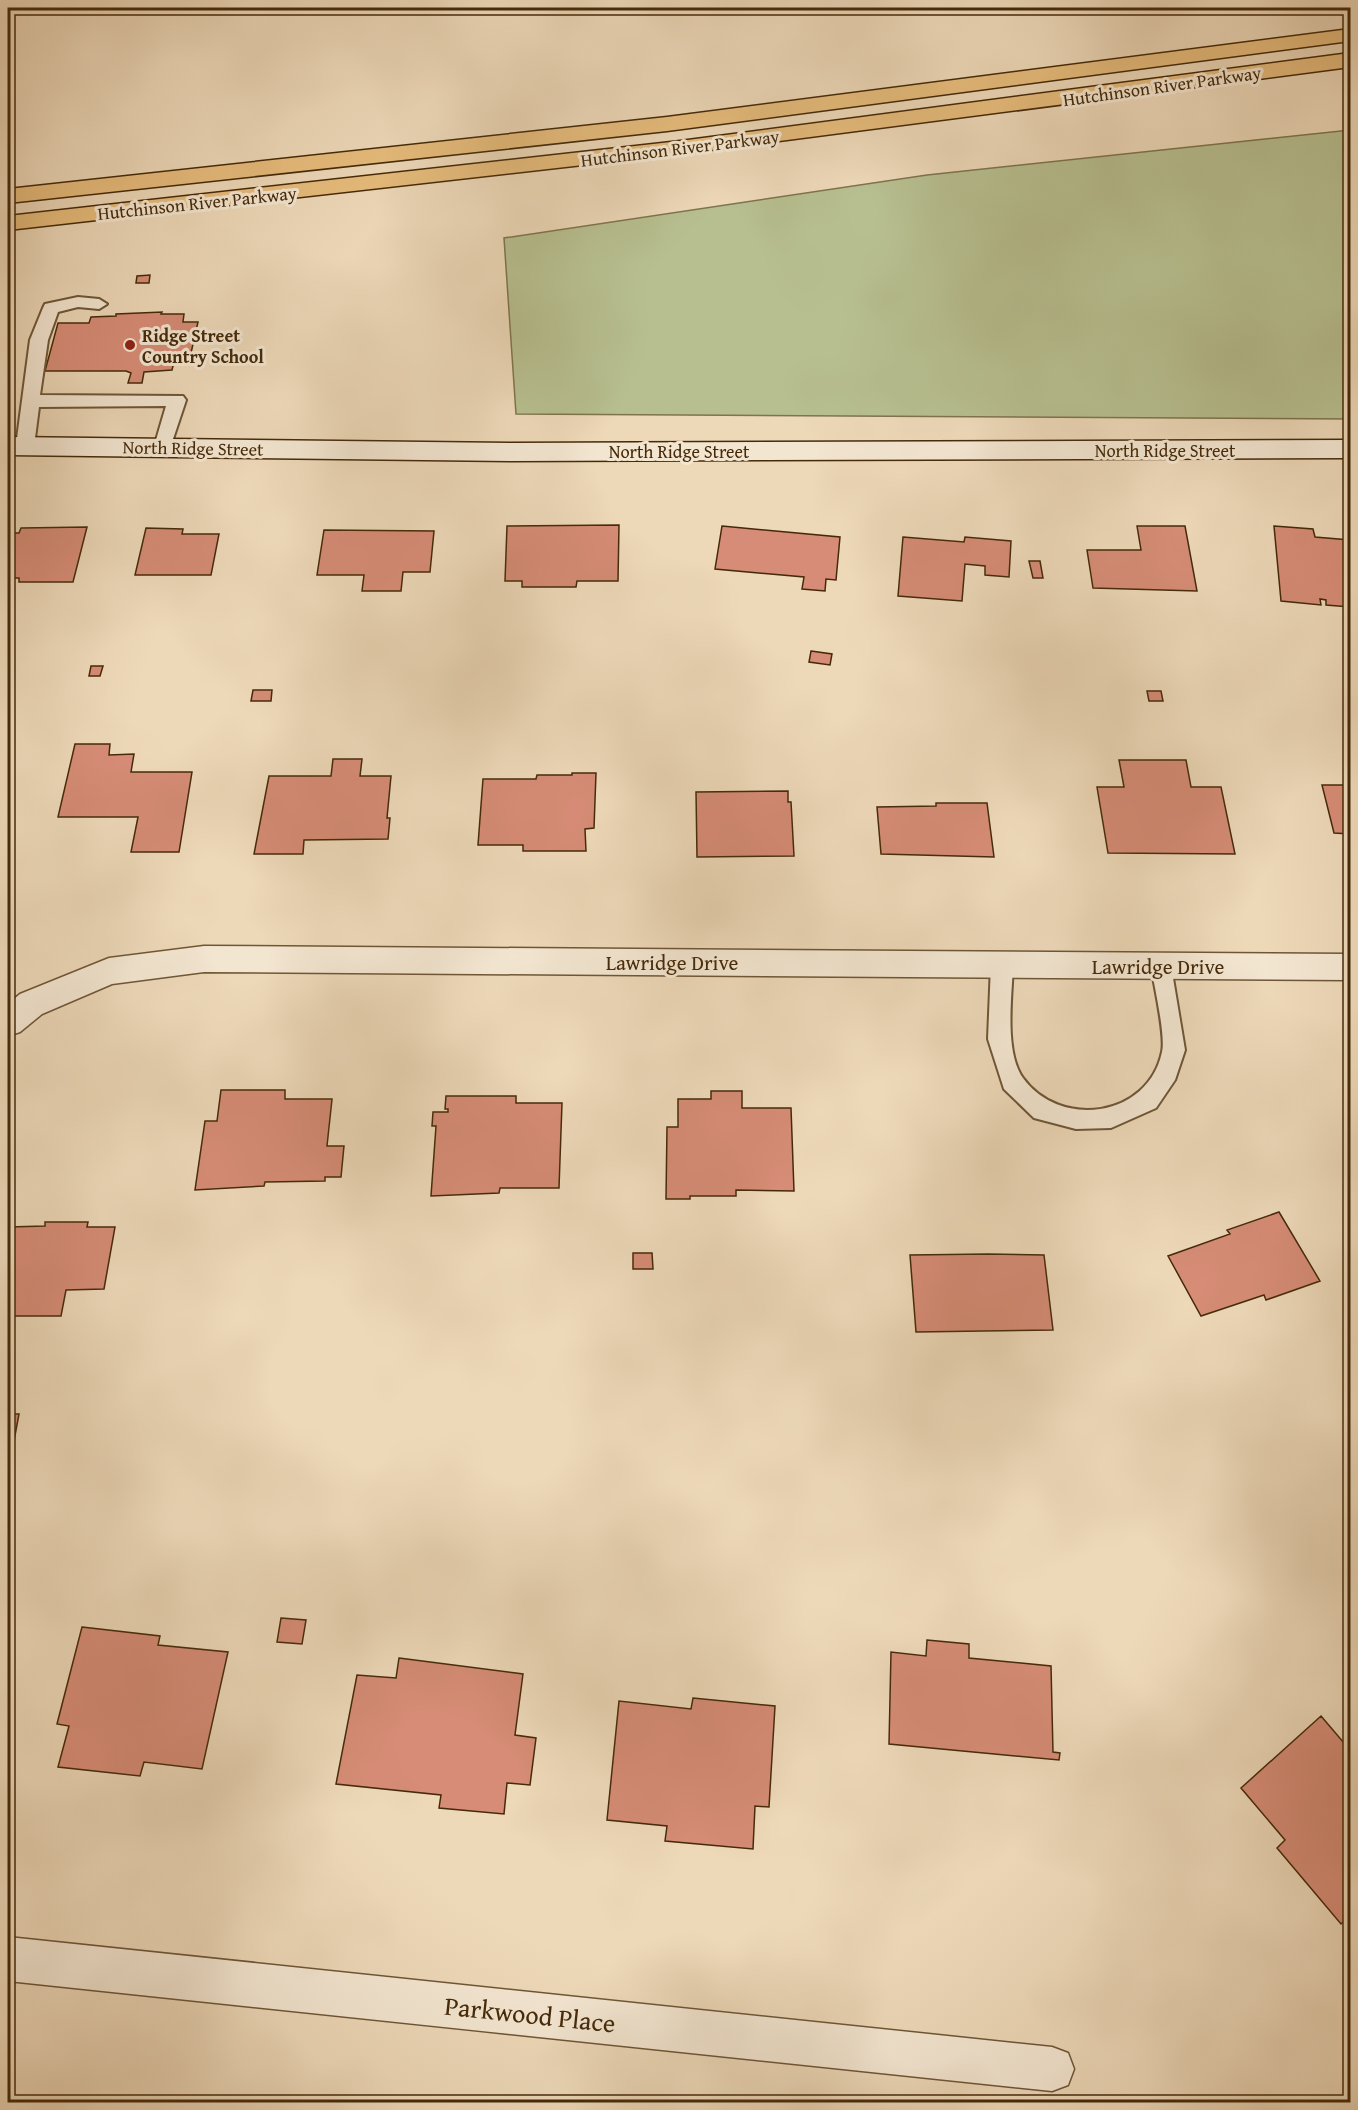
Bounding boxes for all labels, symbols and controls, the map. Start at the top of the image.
street label: Hutchinson River Parkway [1061,59,1263,113]
street label: Hutchinson River Parkway [579,122,781,174]
street label: Hutchinson River Parkway [96,179,298,227]
place label: Ridge Street Country School [142,322,264,370]
marker: Ridge Street Country School [123,338,137,352]
street label: North Ridge Street [122,433,264,463]
street label: North Ridge Street [1095,437,1236,464]
street label: North Ridge Street [609,438,750,465]
street label: Lawridge Drive [606,947,738,978]
street label: Lawridge Drive [1092,951,1224,982]
street label: Parkwood Place [443,1986,617,2042]

